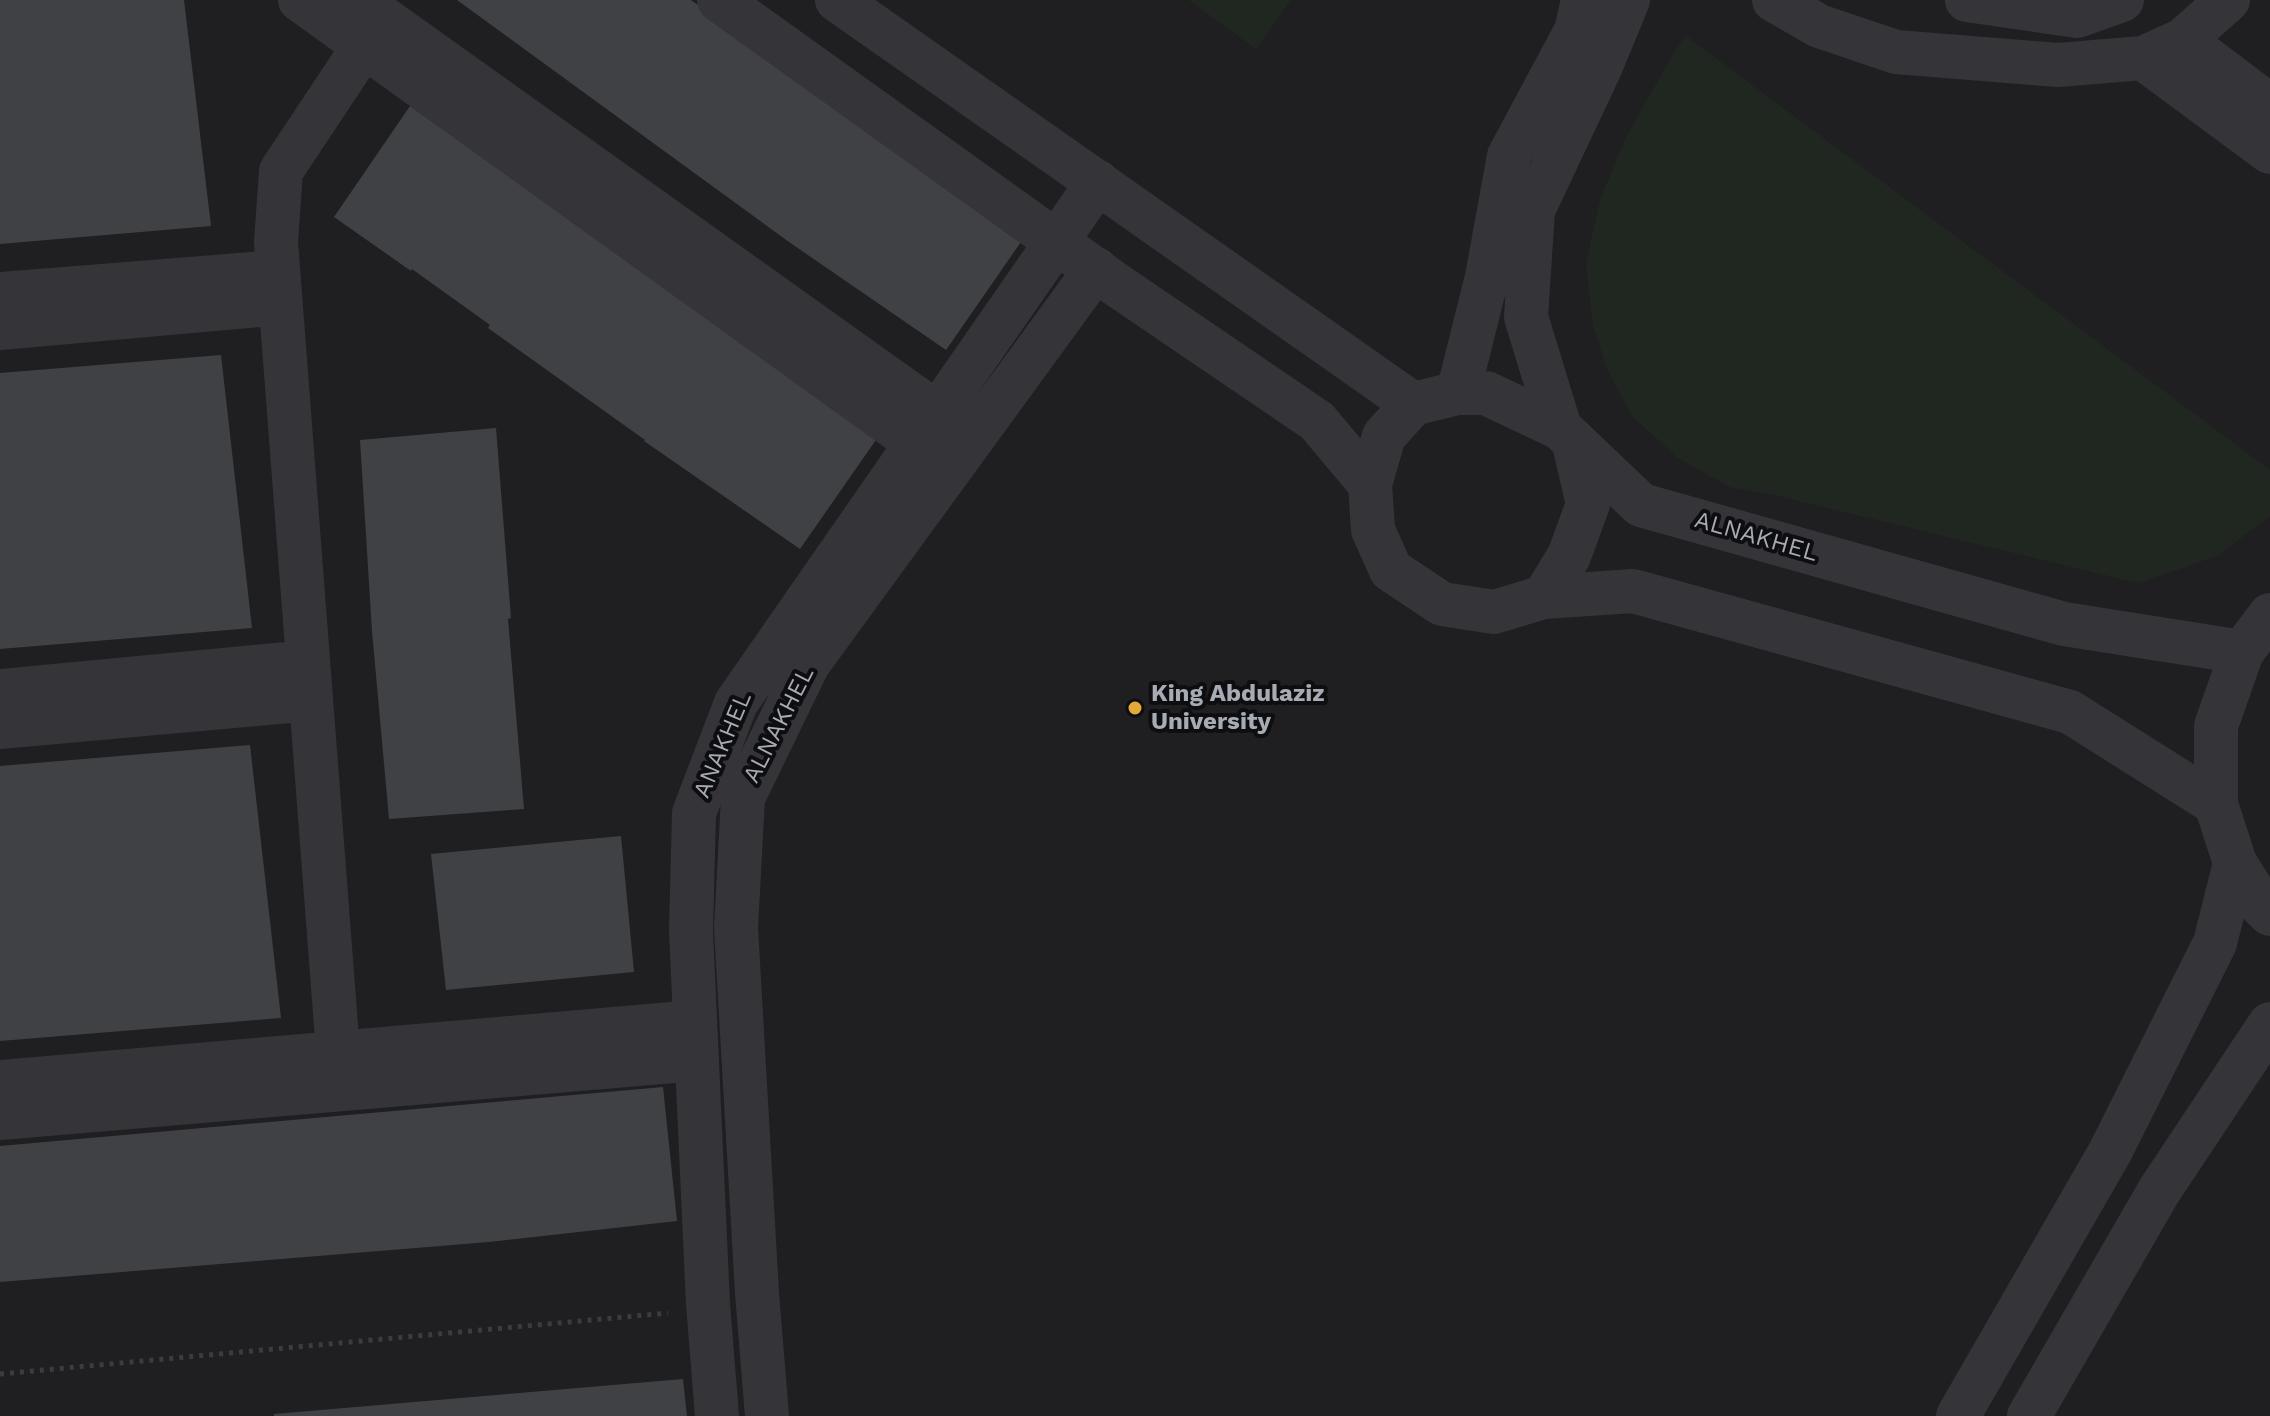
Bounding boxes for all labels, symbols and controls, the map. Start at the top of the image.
street label: ALNAKHEL [1691,506,1821,568]
street label: ALNAKHEL [737,662,821,788]
place label: King Abdulaziz University [1151,680,1325,736]
street label: ANAKHEL [688,688,758,802]
marker: King Abdulaziz University [1126,699,1144,717]

